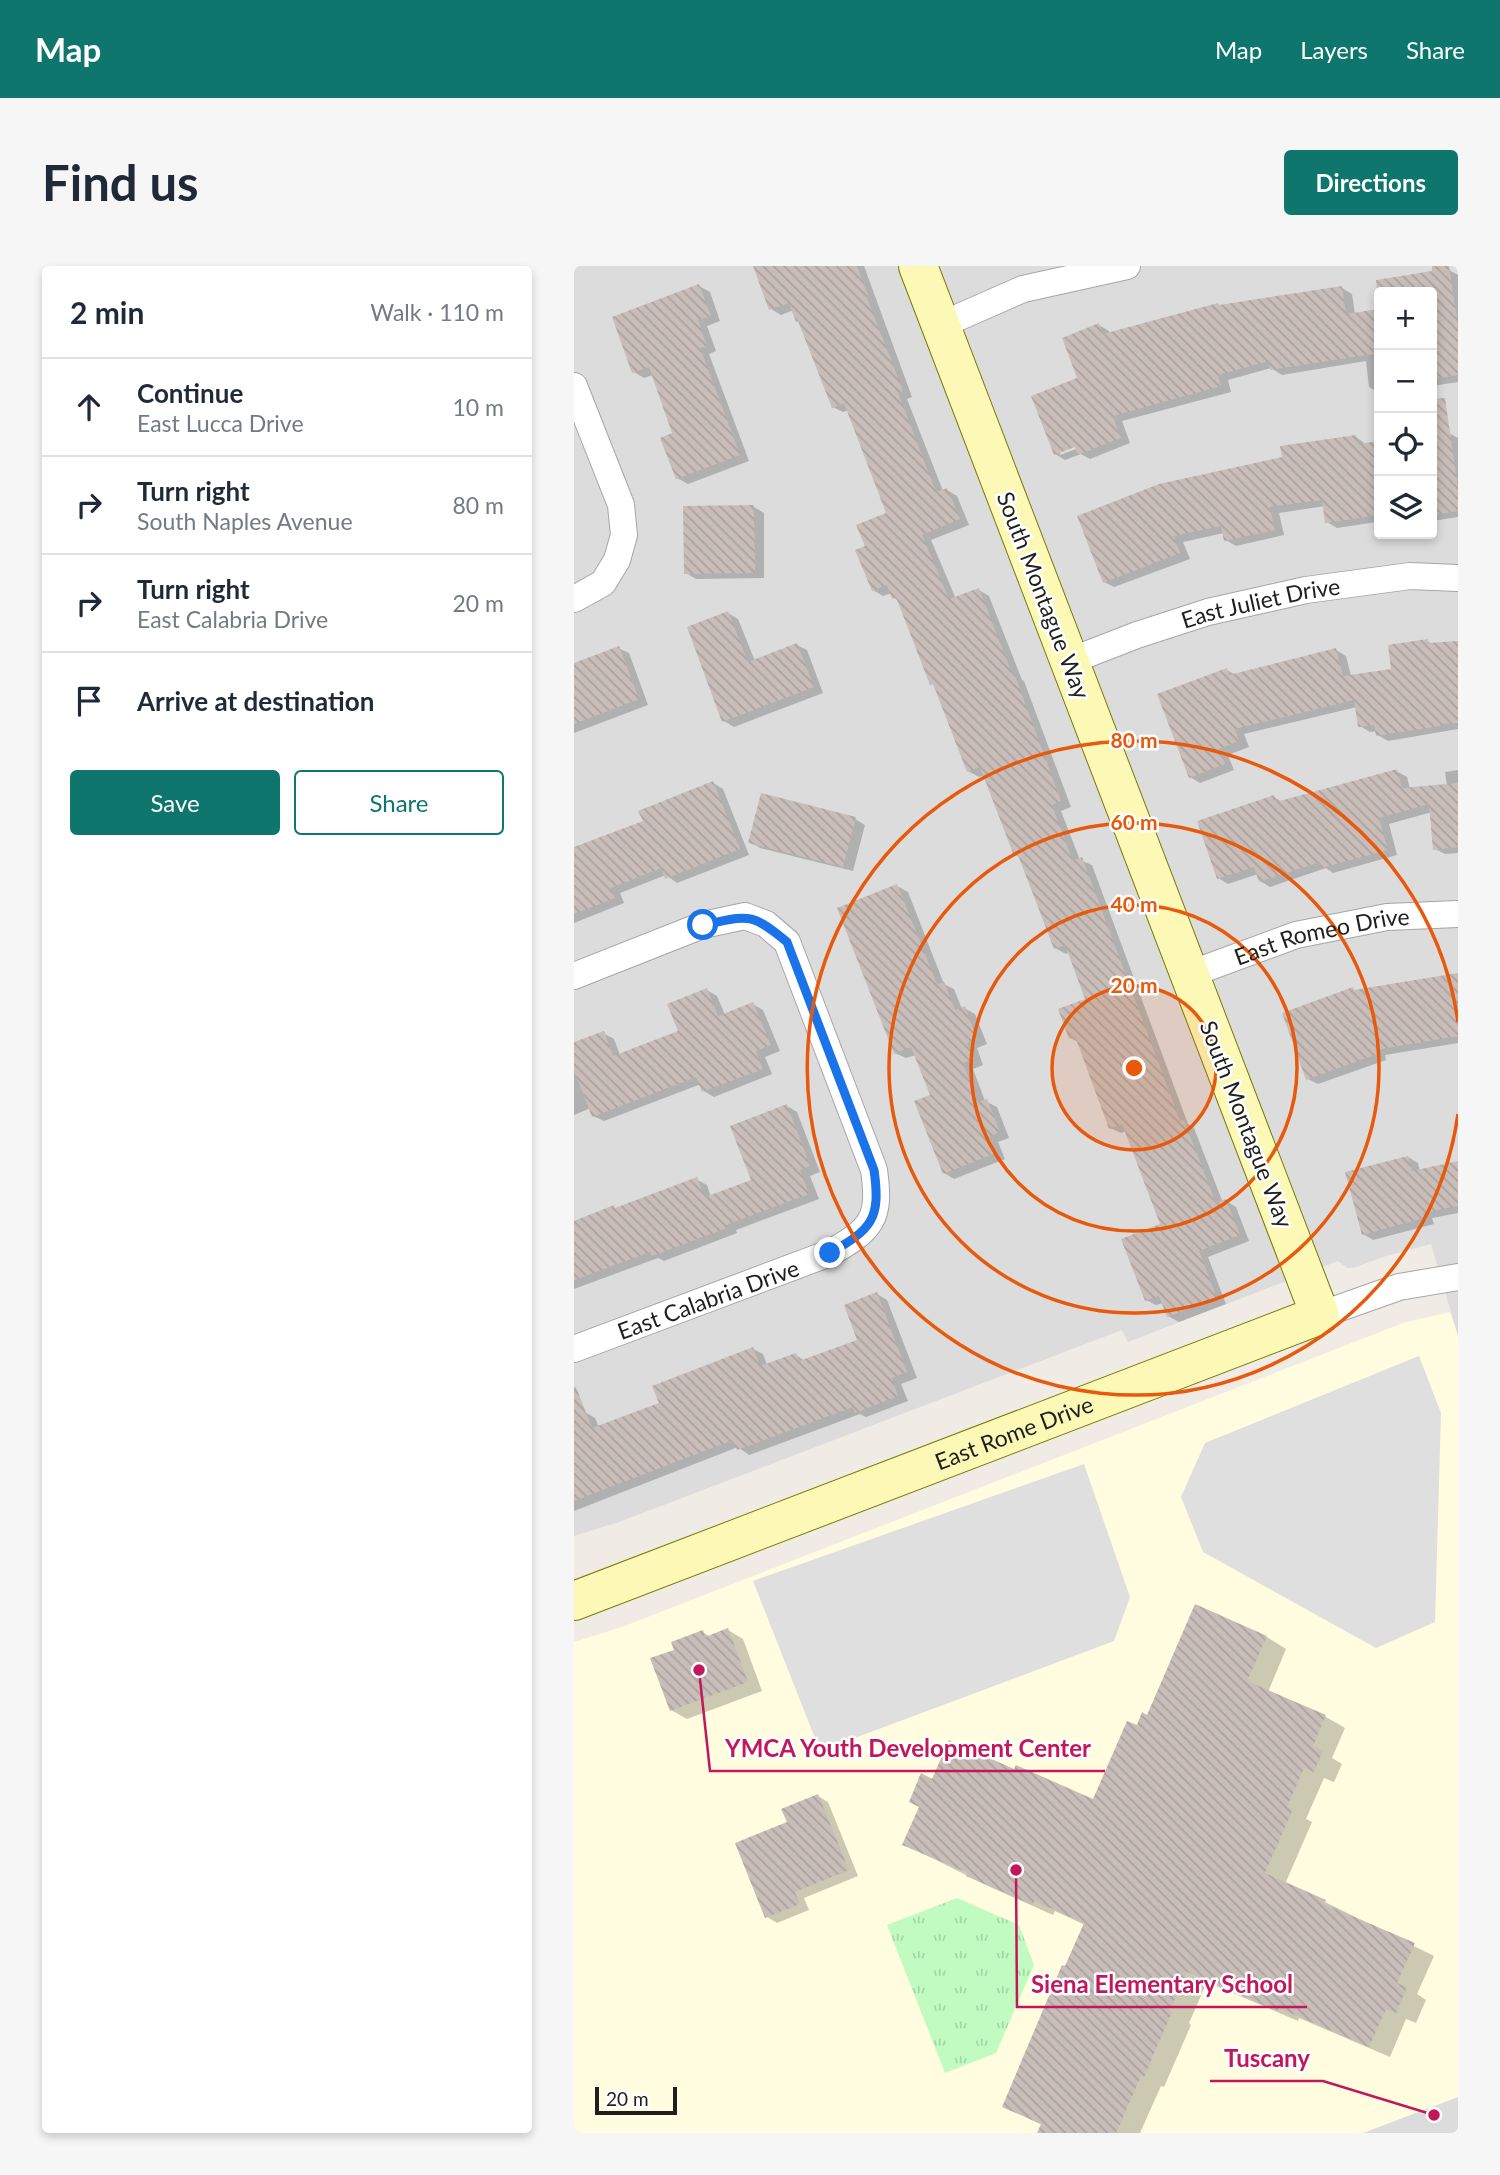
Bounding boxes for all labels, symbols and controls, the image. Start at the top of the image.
text: Map [35,29,101,69]
text: Map [1215,35,1262,64]
text: Layers [1300,35,1368,64]
text: Share [1406,35,1465,64]
button: Directions [1284,150,1458,215]
text: Find us [42,153,199,211]
map controls [1374,287,1437,539]
button: + [1374,287,1437,350]
text: 2 min [70,294,144,330]
text: Walk · 110 m [370,298,504,326]
button: − [1374,350,1437,413]
text: Continue [137,377,243,409]
icon: ahead [70,388,108,426]
text: 10 m [453,393,504,421]
text: East Lucca Drive [137,409,304,437]
button: locate [1374,413,1437,476]
text: Turn right [137,475,250,507]
button: layers [1374,476,1437,539]
icon: right [70,486,108,524]
street label: South Montague Way [992,487,1096,703]
text: 80 m [453,491,504,519]
text: South Naples Avenue [137,507,353,535]
street label: East Juliet Drive [1177,572,1342,634]
text: Turn right [137,573,250,605]
icon: right [70,584,108,622]
text: 20 m [453,589,504,617]
text: East Calabria Drive [137,605,328,633]
icon: arrive [70,682,108,720]
text: Arrive at destination [137,685,374,717]
text: 80 m [1110,727,1158,752]
button: Save [70,770,280,835]
button: Share [294,770,504,835]
text: 60 m [1110,809,1158,834]
text: 40 m [1110,891,1158,916]
street label: East Romeo Drive [1230,902,1410,971]
route start [687,909,718,940]
text: 20 m [1110,972,1158,997]
street label: South Montague Way [1195,1016,1299,1232]
centre of rings [1122,1056,1146,1080]
route end [814,1237,845,1268]
street label: East Calabria Drive [613,1253,803,1345]
street label: East Rome Drive [931,1389,1097,1475]
callout: YMCA Youth Development Center [710,1726,1105,1771]
text: YMCA Youth Development Center [724,1733,1091,1762]
callout: Siena Elementary School [1017,1962,1307,2007]
text: Siena Elementary School [1031,1969,1293,1998]
callout: Tuscany [1210,2036,1323,2081]
text: Tuscany [1224,2043,1310,2072]
scale bar [595,2084,677,2116]
text: 20 m [606,2087,649,2110]

